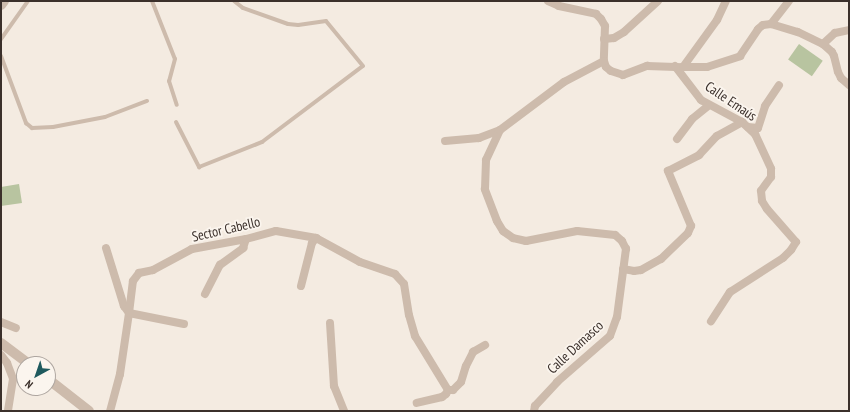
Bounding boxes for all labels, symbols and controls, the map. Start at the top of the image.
street label: Calle Emaús [702,78,760,124]
street label: Sector Cabello [190,213,262,245]
street label: Calle Damasco [544,317,606,377]
north arrow [16,356,56,396]
text: N [22,377,36,392]

